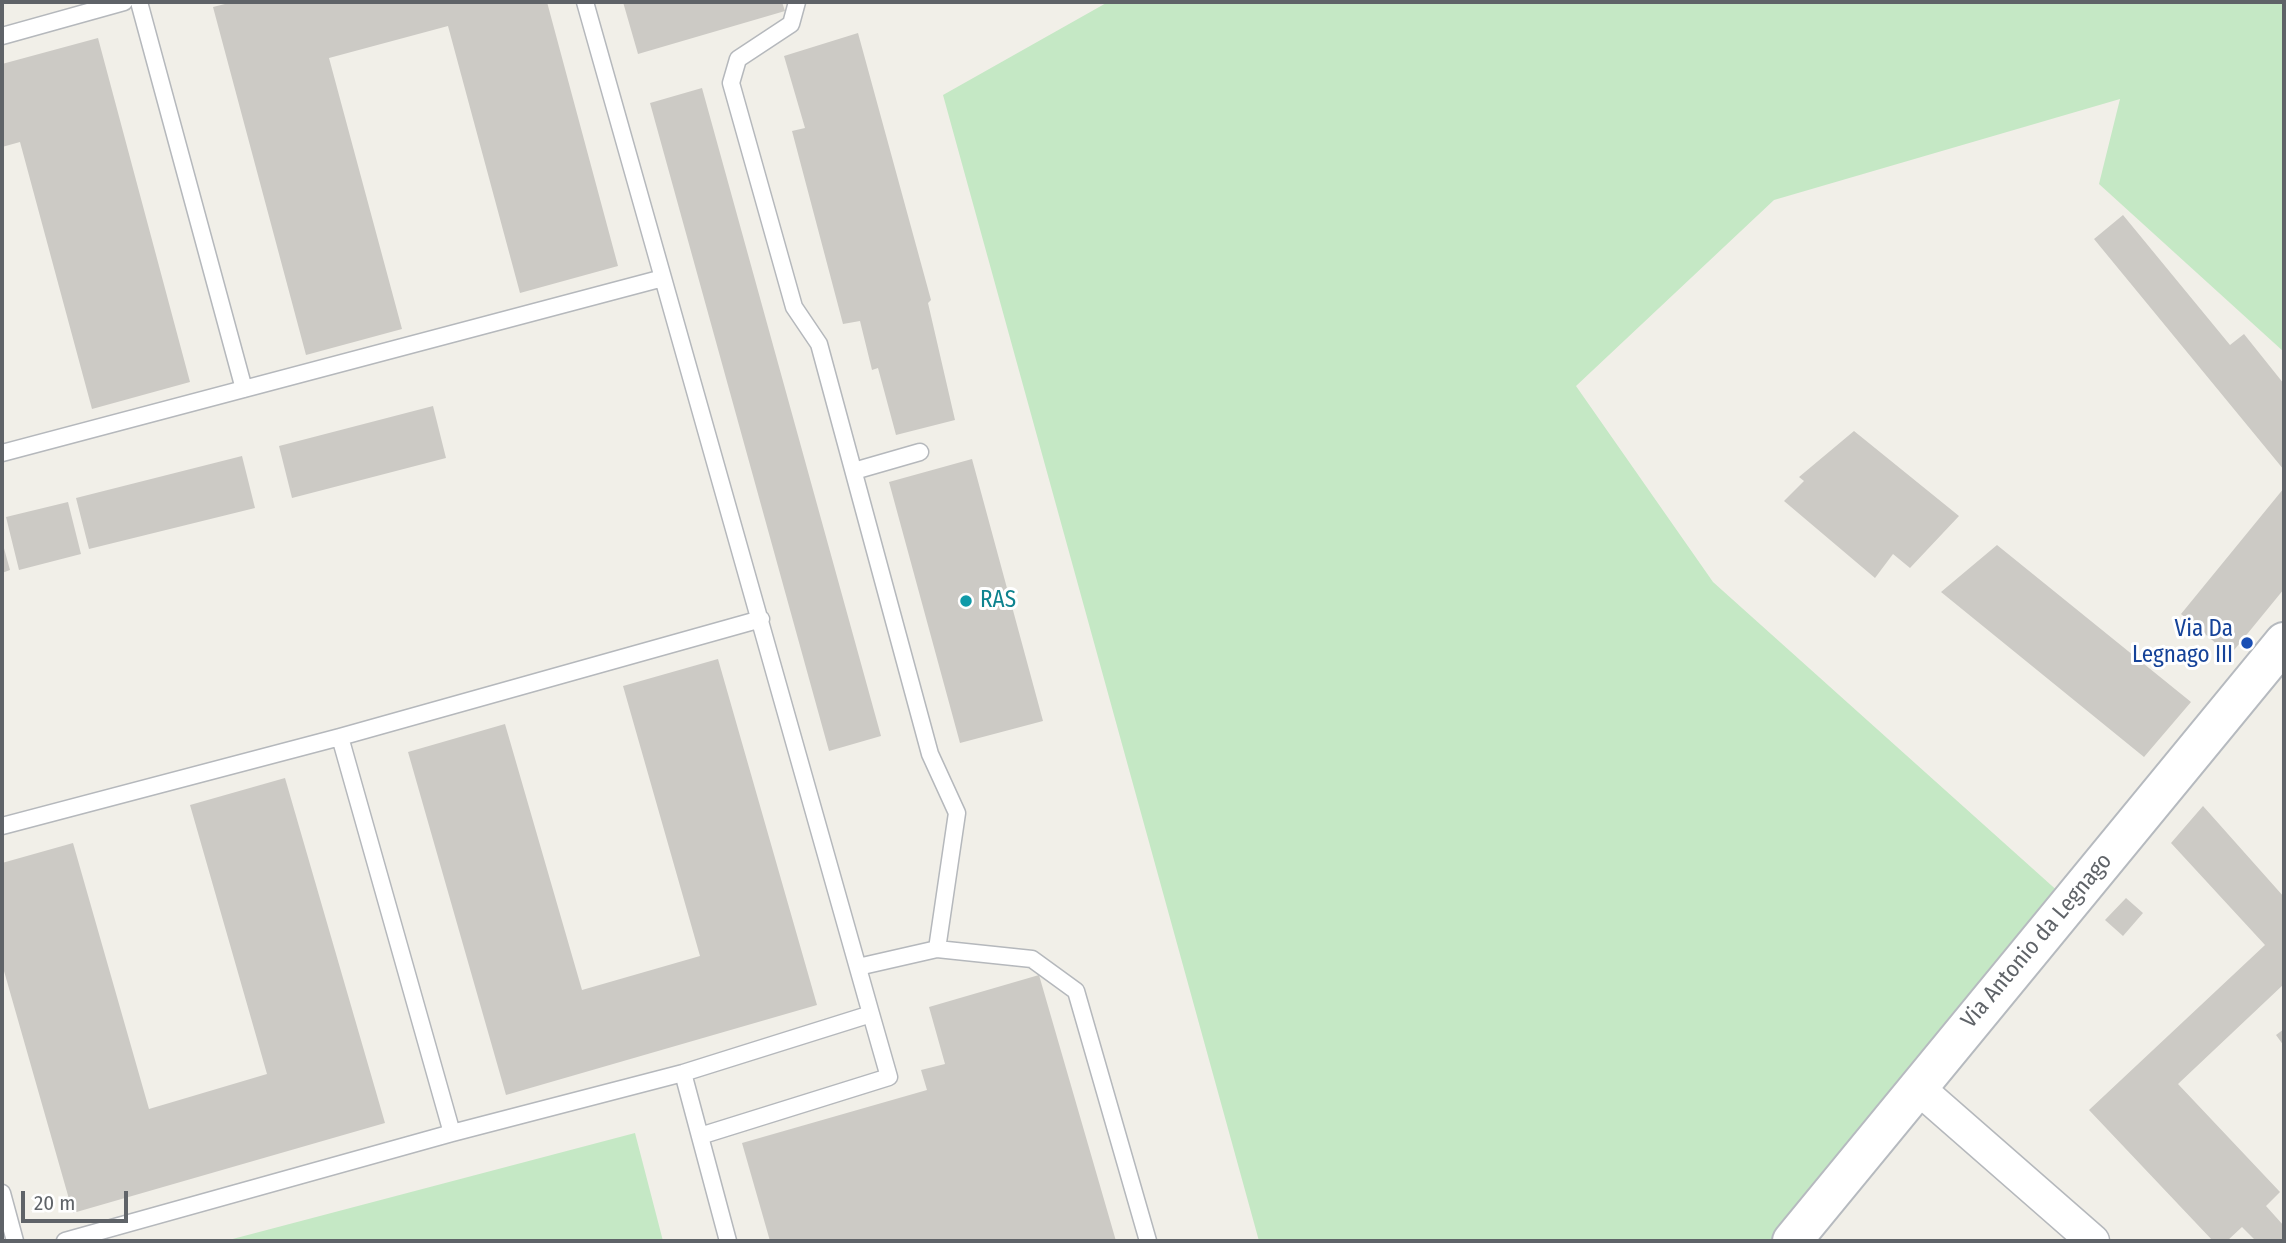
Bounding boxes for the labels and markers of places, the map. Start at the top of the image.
place label: RAS [980,587,1016,615]
marker: RAS [958,593,974,609]
place label: Via Da Legnago III [2132,616,2233,670]
marker: Via Da Legnago III [2239,635,2255,651]

